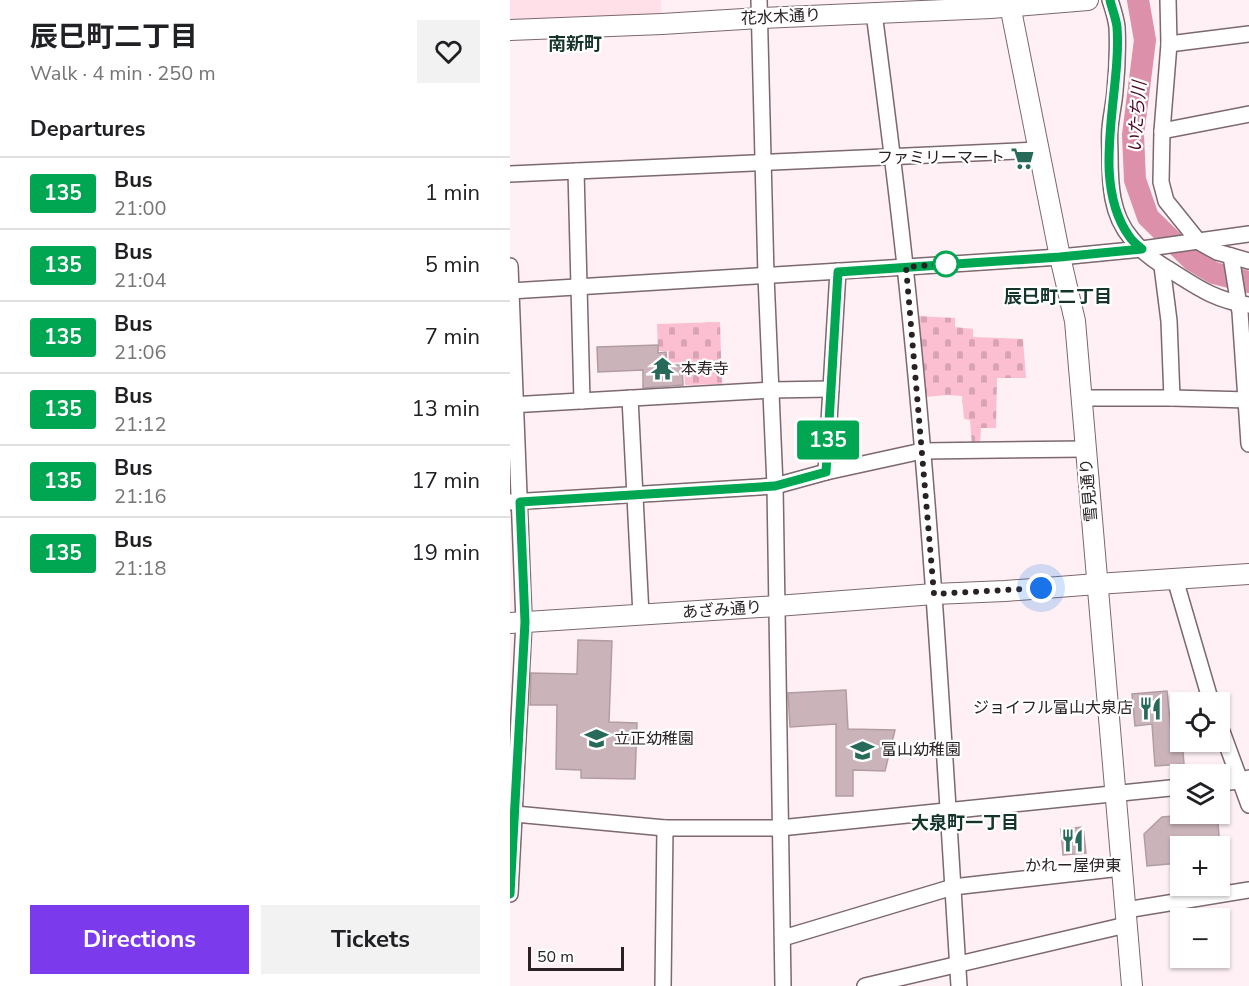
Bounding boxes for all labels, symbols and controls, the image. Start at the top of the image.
street label: 花水木通り [740,4,822,30]
text: 辰巳町二丁目 [30,18,198,56]
button: heart [417,20,480,83]
district label: 南新町 [548,32,602,56]
text: Walk · 4 min · 250 m [30,60,216,87]
water label: いたち川 [1123,78,1152,154]
text: Departures [30,114,145,144]
supermarket icon: ファミリーマート [1010,145,1036,171]
place label: ファミリーマート [877,147,1005,169]
text: Bus [114,165,153,195]
text: 1 min [425,178,480,208]
text: 135 [44,179,82,207]
text: 21:00 [114,195,167,222]
text: Bus [114,237,153,267]
text: 5 min [425,250,480,280]
text: 135 [44,251,82,279]
unlabelled marker [933,251,959,277]
text: 21:04 [114,267,167,294]
district label: 辰巳町二丁目 [1004,285,1112,309]
text: Bus [114,309,153,339]
text: 7 min [425,322,480,352]
text: 135 [44,323,82,351]
text: 21:06 [114,339,167,366]
temple icon: 本寿寺 [650,356,676,382]
place label: 本寿寺 [681,358,729,380]
text: Bus [114,381,153,411]
text: 13 min [412,394,480,424]
text: 135 [44,395,82,423]
text: 21:12 [114,411,167,438]
line badge: 135 [794,420,862,460]
text: 135 [809,426,847,454]
text: Bus [114,453,153,483]
street label: 雪見通り [1075,457,1103,523]
text: 17 min [412,466,480,496]
text: 135 [44,467,82,495]
text: 21:16 [114,483,167,510]
text: Bus [114,525,153,555]
text: 19 min [412,538,480,568]
text: 135 [44,539,82,567]
text: 21:18 [114,555,167,582]
your location [1026,573,1056,603]
street label: あざみ通り [681,596,763,624]
map controls [1170,692,1230,968]
button: locate [1170,692,1230,752]
restaurant icon: ジョイフル富山大泉店 [1138,695,1164,721]
place label: ジョイフル富山大泉店 [973,697,1133,719]
school or university icon: 立正幼稚園 [583,726,609,752]
place label: 立正幼稚園 [614,728,694,750]
school or university icon: 富山幼稚園 [850,737,876,763]
place label: 富山幼稚園 [881,739,961,761]
button: layers [1170,764,1230,824]
district label: 大泉町一丁目 [911,811,1019,835]
restaurant icon: かれー屋伊東 [1060,828,1086,854]
button: + [1170,836,1230,896]
place label: かれー屋伊東 [1025,855,1121,877]
button: Directions [30,905,249,974]
button: Tickets [261,905,480,974]
button: − [1170,908,1230,968]
scale bar [528,944,624,972]
text: 50 m [537,946,574,968]

